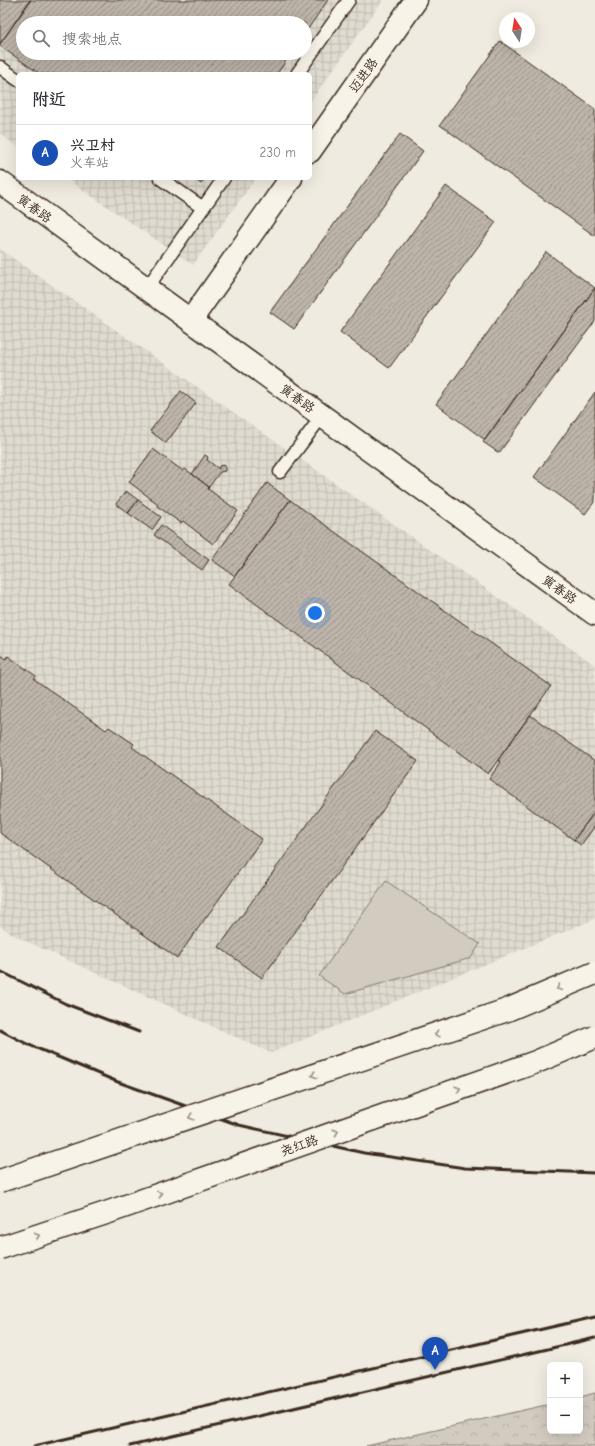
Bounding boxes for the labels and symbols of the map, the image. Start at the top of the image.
north arrow [499,12,535,48]
street label: 迈进路 [346,55,381,96]
street label: 寅春路 [15,191,55,226]
street label: 寅春路 [278,381,318,416]
street label: 寅春路 [540,572,580,607]
your location [305,603,325,623]
one-way arrow [556,983,564,991]
one-way arrow [434,1029,441,1037]
one-way arrow [311,1071,318,1079]
one-way arrow [455,1085,462,1094]
one-way arrow [188,1112,195,1121]
one-way arrow [332,1129,339,1137]
street label: 尧红路 [278,1132,320,1159]
one-way arrow [157,1191,164,1199]
one-way arrow [33,1232,40,1241]
pin: A [422,1337,448,1370]

